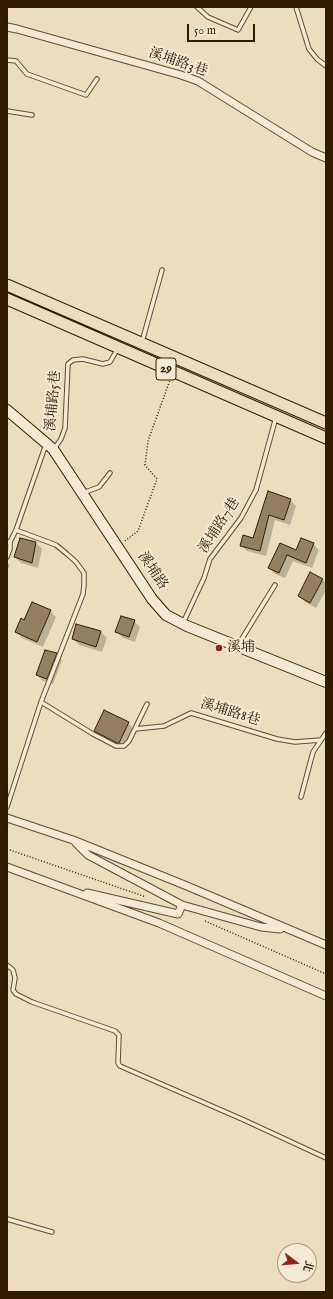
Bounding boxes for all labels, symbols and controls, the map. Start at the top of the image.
scale bar [189,16,257,42]
text: 50 m [194,23,216,38]
street label: 溪埔路3巷 [146,45,210,81]
road number: 29 [156,358,176,380]
street label: 溪埔路5巷 [43,370,65,432]
street label: 溪埔路7巷 [196,495,244,557]
street label: 溪埔路 [133,549,171,593]
place label: 溪埔 [227,640,255,656]
marker: 溪埔 [214,643,224,653]
street label: 溪埔路8巷 [198,696,262,730]
north arrow [277,1243,317,1283]
text: 北 [299,1259,316,1273]

